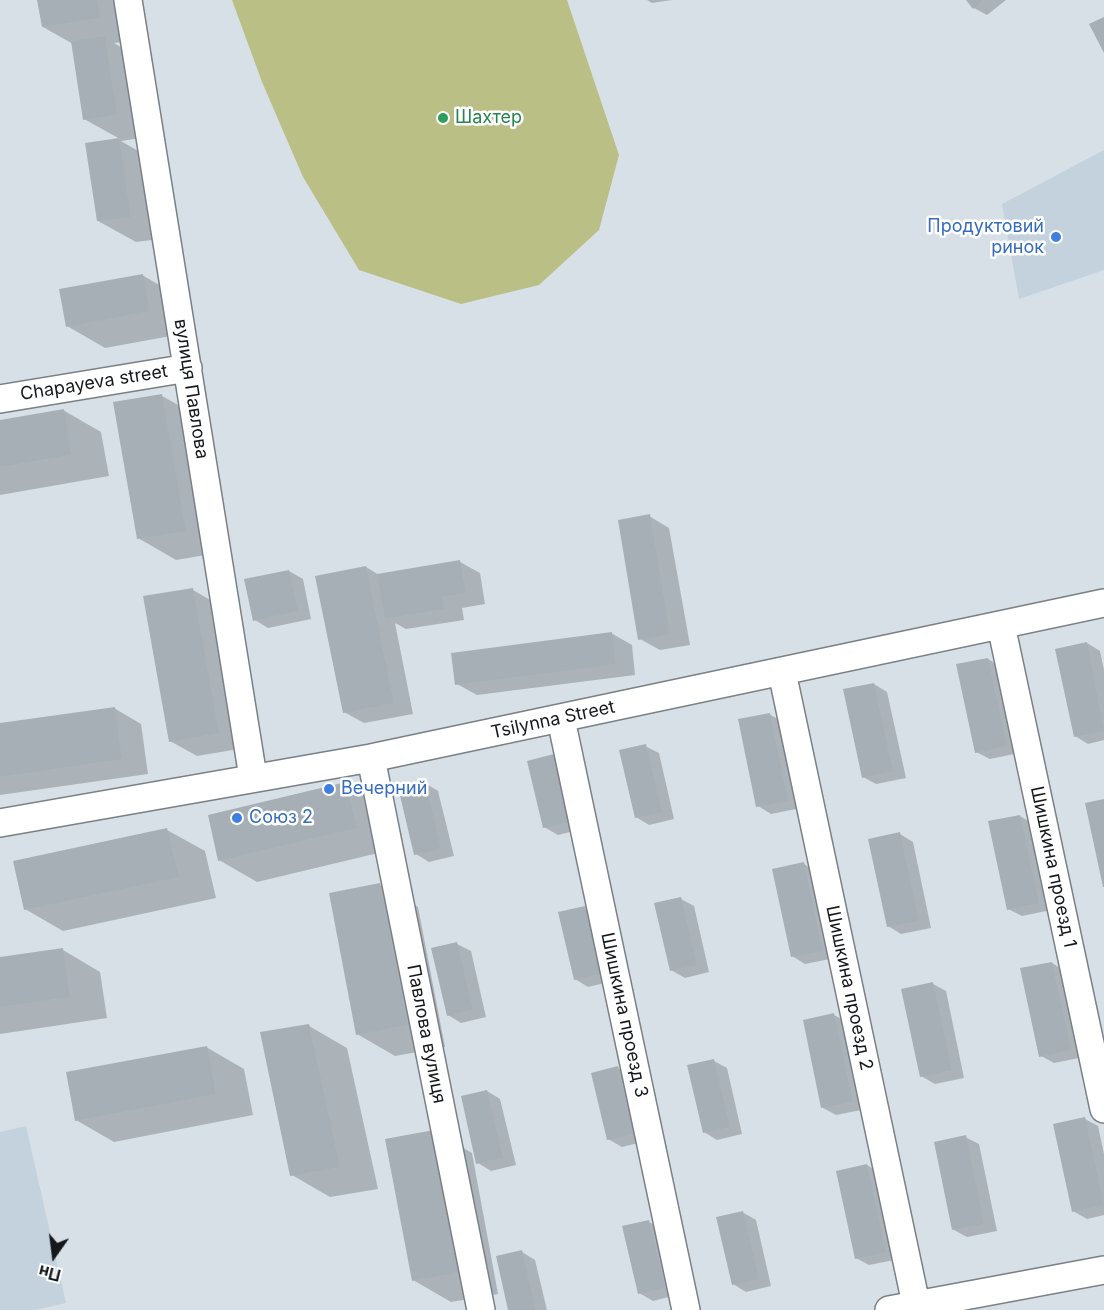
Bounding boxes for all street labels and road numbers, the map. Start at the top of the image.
street label: вулиця Павлова [169,318,213,460]
street label: Chapayeva street [19,361,169,405]
street label: Tsilynna Street [489,696,617,744]
street label: Шишкина проезд 1 [1025,784,1081,950]
street label: Шишкина проезд 2 [821,904,877,1072]
street label: Шишкина проезд 3 [596,931,652,1099]
street label: Павлова вулиця [402,963,450,1105]

